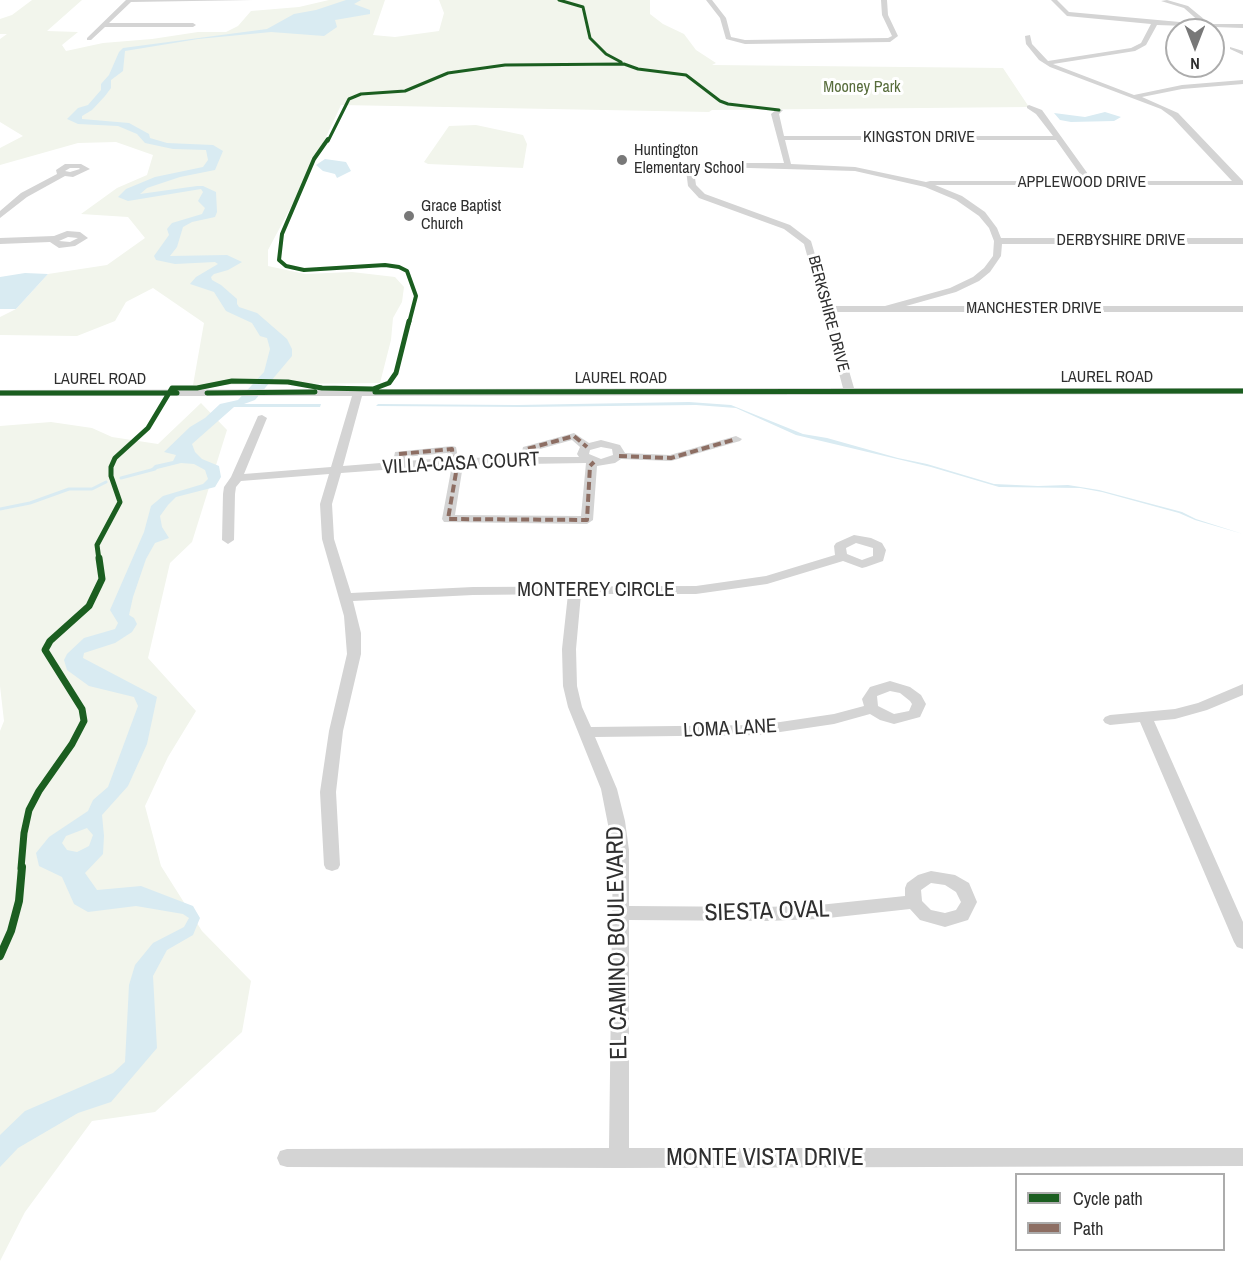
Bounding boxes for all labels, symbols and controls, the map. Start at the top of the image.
north arrow [1165,18,1225,78]
text: N [1190,53,1200,75]
park label: Mooney Park [823,78,901,98]
street label: KINGSTON DRIVE [863,128,975,148]
place label: Huntington Elementary School [634,141,744,179]
marker: Huntington Elementary School [615,153,629,167]
street label: APPLEWOOD DRIVE [1018,173,1146,193]
place label: Grace Baptist Church [421,197,501,235]
marker: Grace Baptist Church [402,209,416,223]
street label: DERBYSHIRE DRIVE [1056,231,1186,251]
street label: BERKSHIRE DRIVE [803,254,853,374]
street label: MANCHESTER DRIVE [966,299,1102,319]
street label: LAUREL ROAD [1061,368,1153,388]
street label: LAUREL ROAD [575,369,667,389]
street label: LAUREL ROAD [54,370,146,390]
street label: VILLA-CASA COURT [382,448,540,480]
street label: MONTEREY CIRCLE [517,579,675,603]
street label: LOMA LANE [682,715,778,743]
street label: EL CAMINO BOULEVARD [602,826,634,1060]
street label: SIESTA OVAL [704,895,830,929]
street label: MONTE VISTA DRIVE [666,1145,864,1173]
legend [1015,1173,1225,1251]
text: Cycle path [1073,1186,1143,1211]
text: Path [1073,1216,1103,1241]

